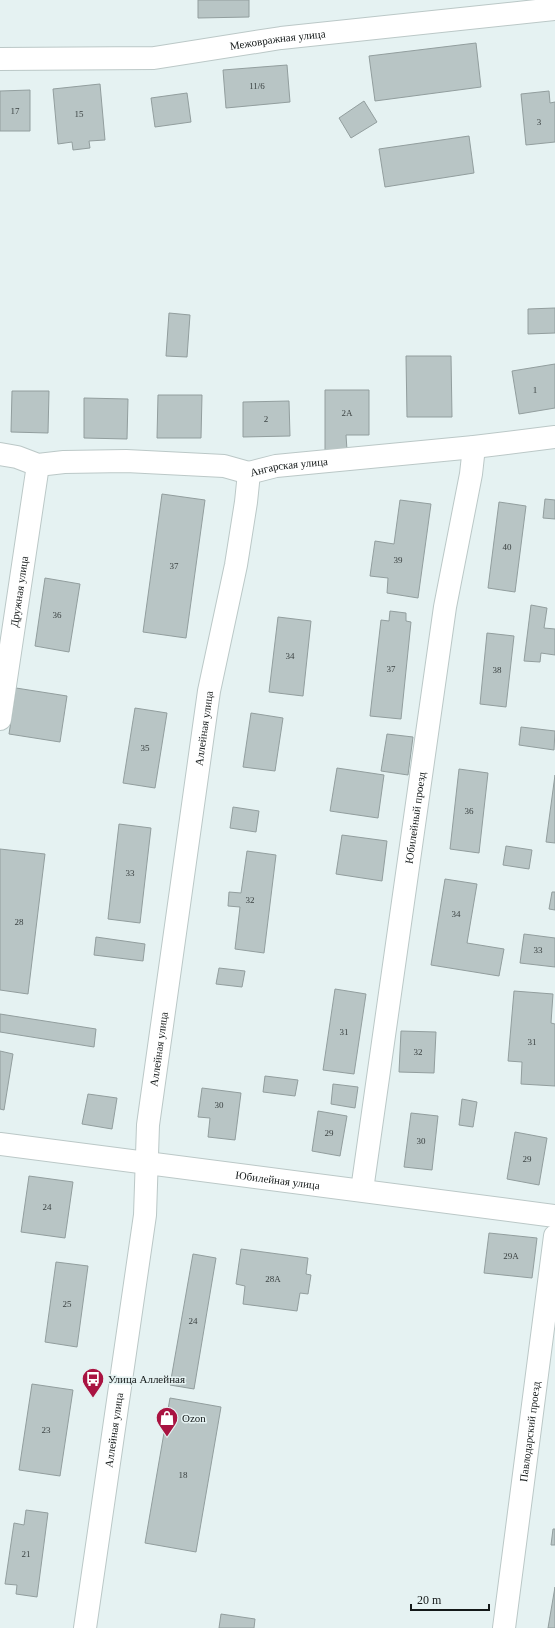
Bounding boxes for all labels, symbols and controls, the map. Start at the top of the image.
street label: Межовражная улица [229,27,326,52]
house number: 11/6 [249,81,265,91]
house number: 17 [11,106,20,116]
house number: 15 [75,109,84,119]
house number: 3 [537,117,542,127]
house number: 1 [533,385,537,395]
house number: 2А [342,408,353,418]
house number: 2 [264,414,268,424]
street label: Ангарская улица [249,455,328,479]
house number: 40 [503,542,512,552]
street label: Дружная улица [8,555,30,628]
house number: 39 [394,555,403,565]
house number: 37 [170,561,179,571]
house number: 36 [53,610,62,620]
house number: 34 [286,651,295,661]
house number: 37 [387,664,396,674]
house number: 38 [493,665,502,675]
street label: Аллейная улица [193,690,215,767]
house number: 35 [141,743,150,753]
street label: Юбилейный проезд [403,771,428,865]
house number: 36 [465,806,474,816]
house number: 33 [126,868,135,878]
house number: 32 [246,895,255,905]
house number: 34 [452,909,461,919]
house number: 28 [15,917,24,927]
house number: 33 [534,945,543,955]
street label: Аллейная улица [147,1011,170,1087]
house number: 31 [340,1027,349,1037]
house number: 31 [528,1037,537,1047]
house number: 32 [414,1047,423,1057]
house number: 30 [215,1100,224,1110]
house number: 29 [325,1128,334,1138]
house number: 30 [417,1136,426,1146]
house number: 29 [523,1154,532,1164]
street label: Юбилейная улица [235,1169,321,1191]
house number: 24 [43,1202,52,1212]
house number: 29А [503,1251,519,1261]
house number: 28А [265,1274,281,1284]
house number: 25 [63,1299,72,1309]
house number: 24 [189,1316,198,1326]
bus stop icon: Улица Аллейная [80,1366,106,1399]
place label: Улица Аллейная [108,1373,185,1385]
street label: Павлодарский проезд [517,1380,542,1483]
street label: Аллейная улица [102,1392,125,1468]
shop icon: Ozon [154,1405,180,1438]
place label: Ozon [182,1412,206,1424]
house number: 23 [42,1425,51,1435]
house number: 18 [179,1470,188,1480]
house number: 21 [22,1549,31,1559]
scale bar [411,1586,489,1612]
text: 20 m [417,1593,442,1607]

